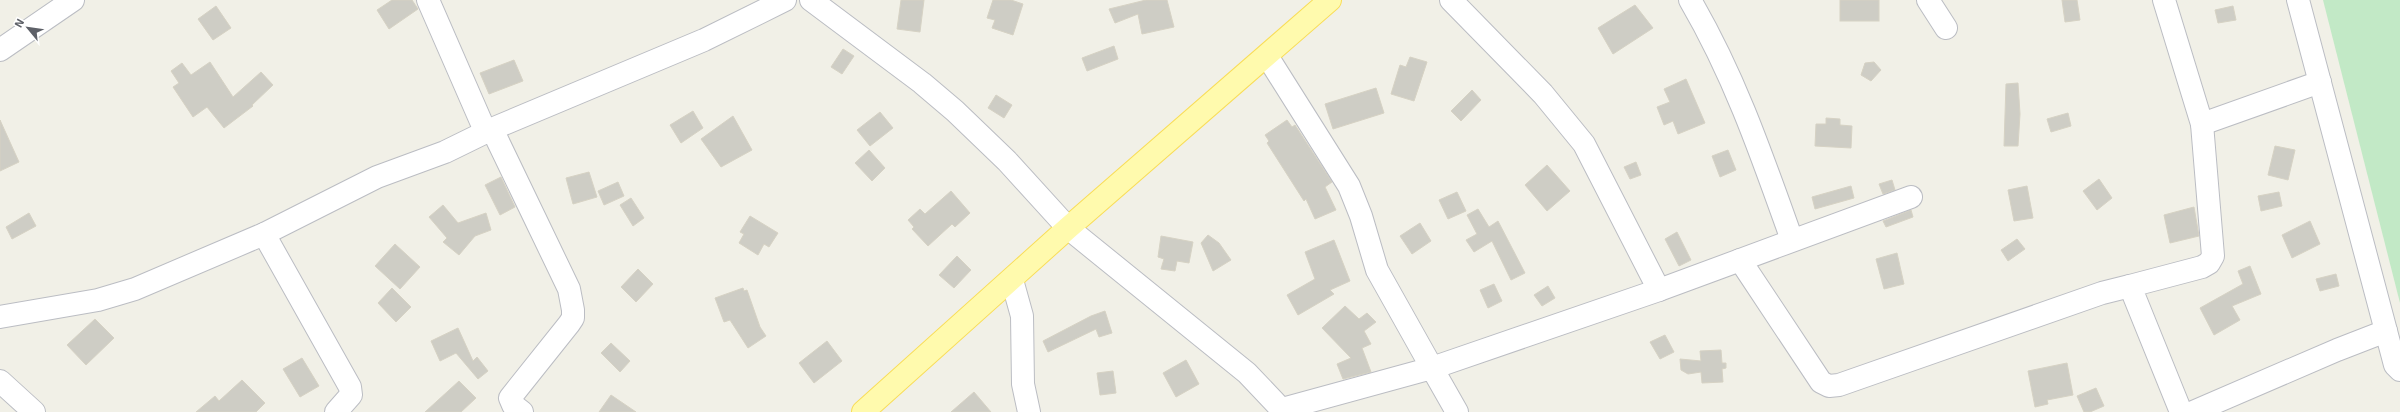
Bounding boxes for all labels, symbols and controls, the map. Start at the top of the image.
north arrow [8,8,48,48]
text: N [11,16,26,30]

